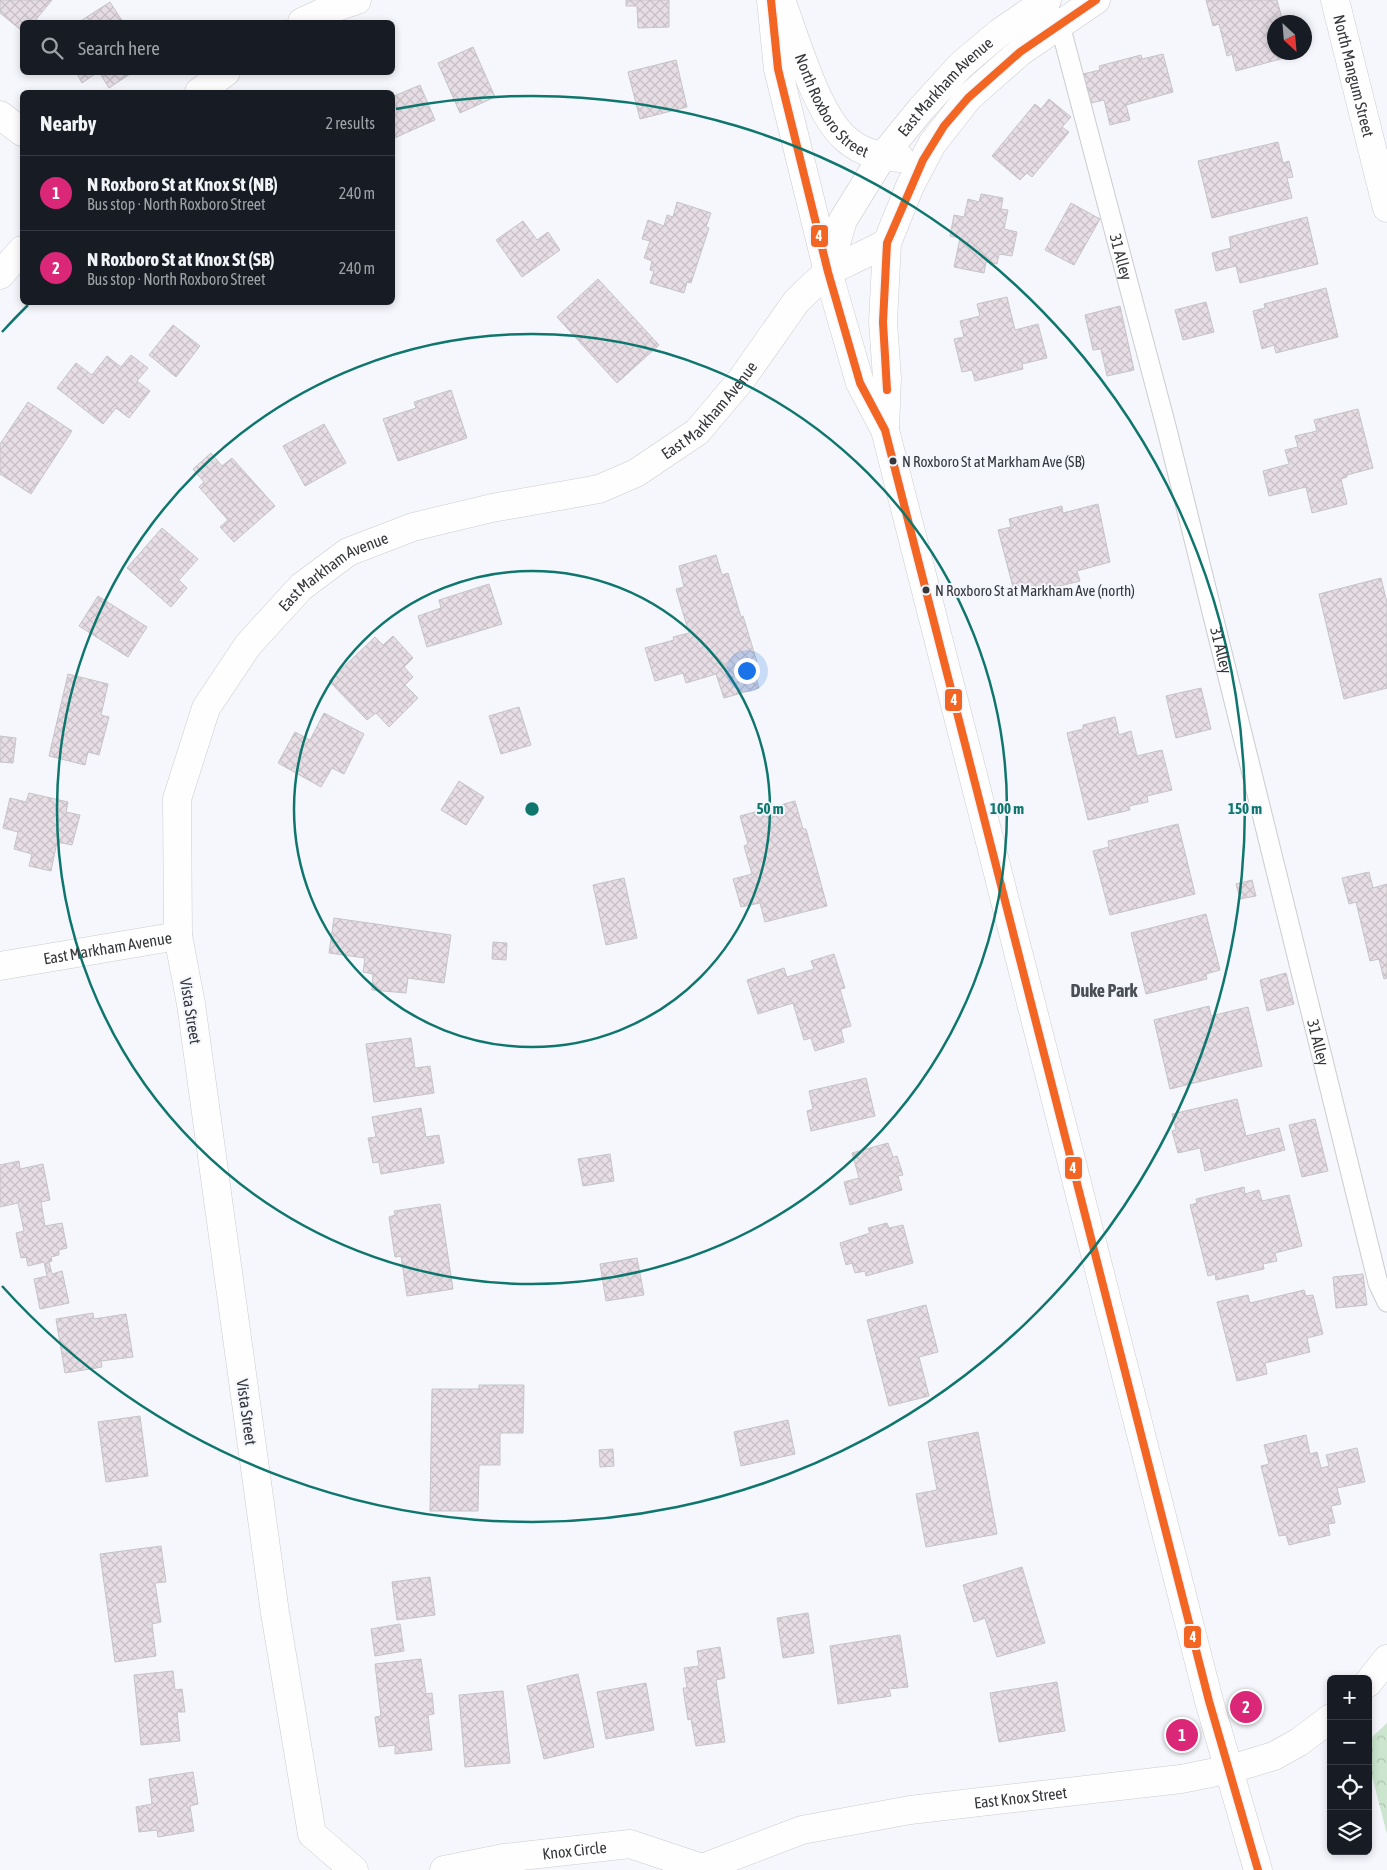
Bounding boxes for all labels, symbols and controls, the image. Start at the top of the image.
street label: North Mangum Street [1330,13,1378,139]
north arrow [1267,15,1312,60]
search box [20,20,395,75]
street label: East Markham Avenue [894,33,996,140]
icon: search [38,34,66,62]
text: Search here [78,37,160,59]
street label: North Roxboro Street [792,51,872,161]
text: Nearby [40,111,96,135]
text: 2 results [325,114,375,132]
text: N Roxboro St at Knox St (NB) [87,173,278,195]
text: 1 [52,184,60,202]
text: 240 m [339,184,375,202]
text: Bus stop · North Roxboro Street [87,195,266,213]
line badge: 4 [810,224,829,248]
text: 4 [815,228,823,244]
street label: 31 Alley [1107,232,1136,283]
text: N Roxboro St at Knox St (SB) [87,248,274,270]
text: 2 [52,259,60,277]
text: 240 m [339,259,375,277]
text: Bus stop · North Roxboro Street [87,270,266,288]
street label: East Markham Avenue [658,358,760,462]
place label: N Roxboro St at Markham Ave (SB) [902,453,1085,470]
marker: N Roxboro St at Markham Ave (SB) [888,456,898,466]
street label: East Markham Avenue [275,528,391,615]
place label: N Roxboro St at Markham Ave (north) [935,582,1135,599]
marker: N Roxboro St at Markham Ave (north) [921,585,931,595]
street label: 31 Alley [1207,625,1236,676]
your location [734,658,760,684]
line badge: 4 [944,688,963,712]
text: 4 [950,692,958,708]
centre of rings [523,800,541,818]
text: 50 m [757,800,784,817]
text: 100 m [990,800,1024,817]
text: 150 m [1228,800,1262,817]
street label: East Markham Avenue [42,928,173,968]
street label: Vista Street [177,977,205,1046]
district label: Duke Park [1070,980,1139,1001]
street label: 31 Alley [1304,1017,1333,1068]
line badge: 4 [1064,1156,1083,1180]
text: 4 [1069,1160,1077,1176]
street label: Vista Street [233,1378,261,1447]
line badge: 4 [1183,1625,1202,1649]
text: 4 [1189,1629,1197,1645]
map controls [1327,1675,1372,1855]
button: + [1327,1675,1372,1720]
pin: 2 [1230,1688,1262,1726]
pin: 1 [1166,1716,1198,1754]
button: − [1327,1720,1372,1765]
button: locate [1327,1765,1372,1810]
street label: East Knox Street [973,1783,1068,1812]
button: layers [1327,1810,1372,1855]
street label: Knox Circle [541,1838,607,1863]

